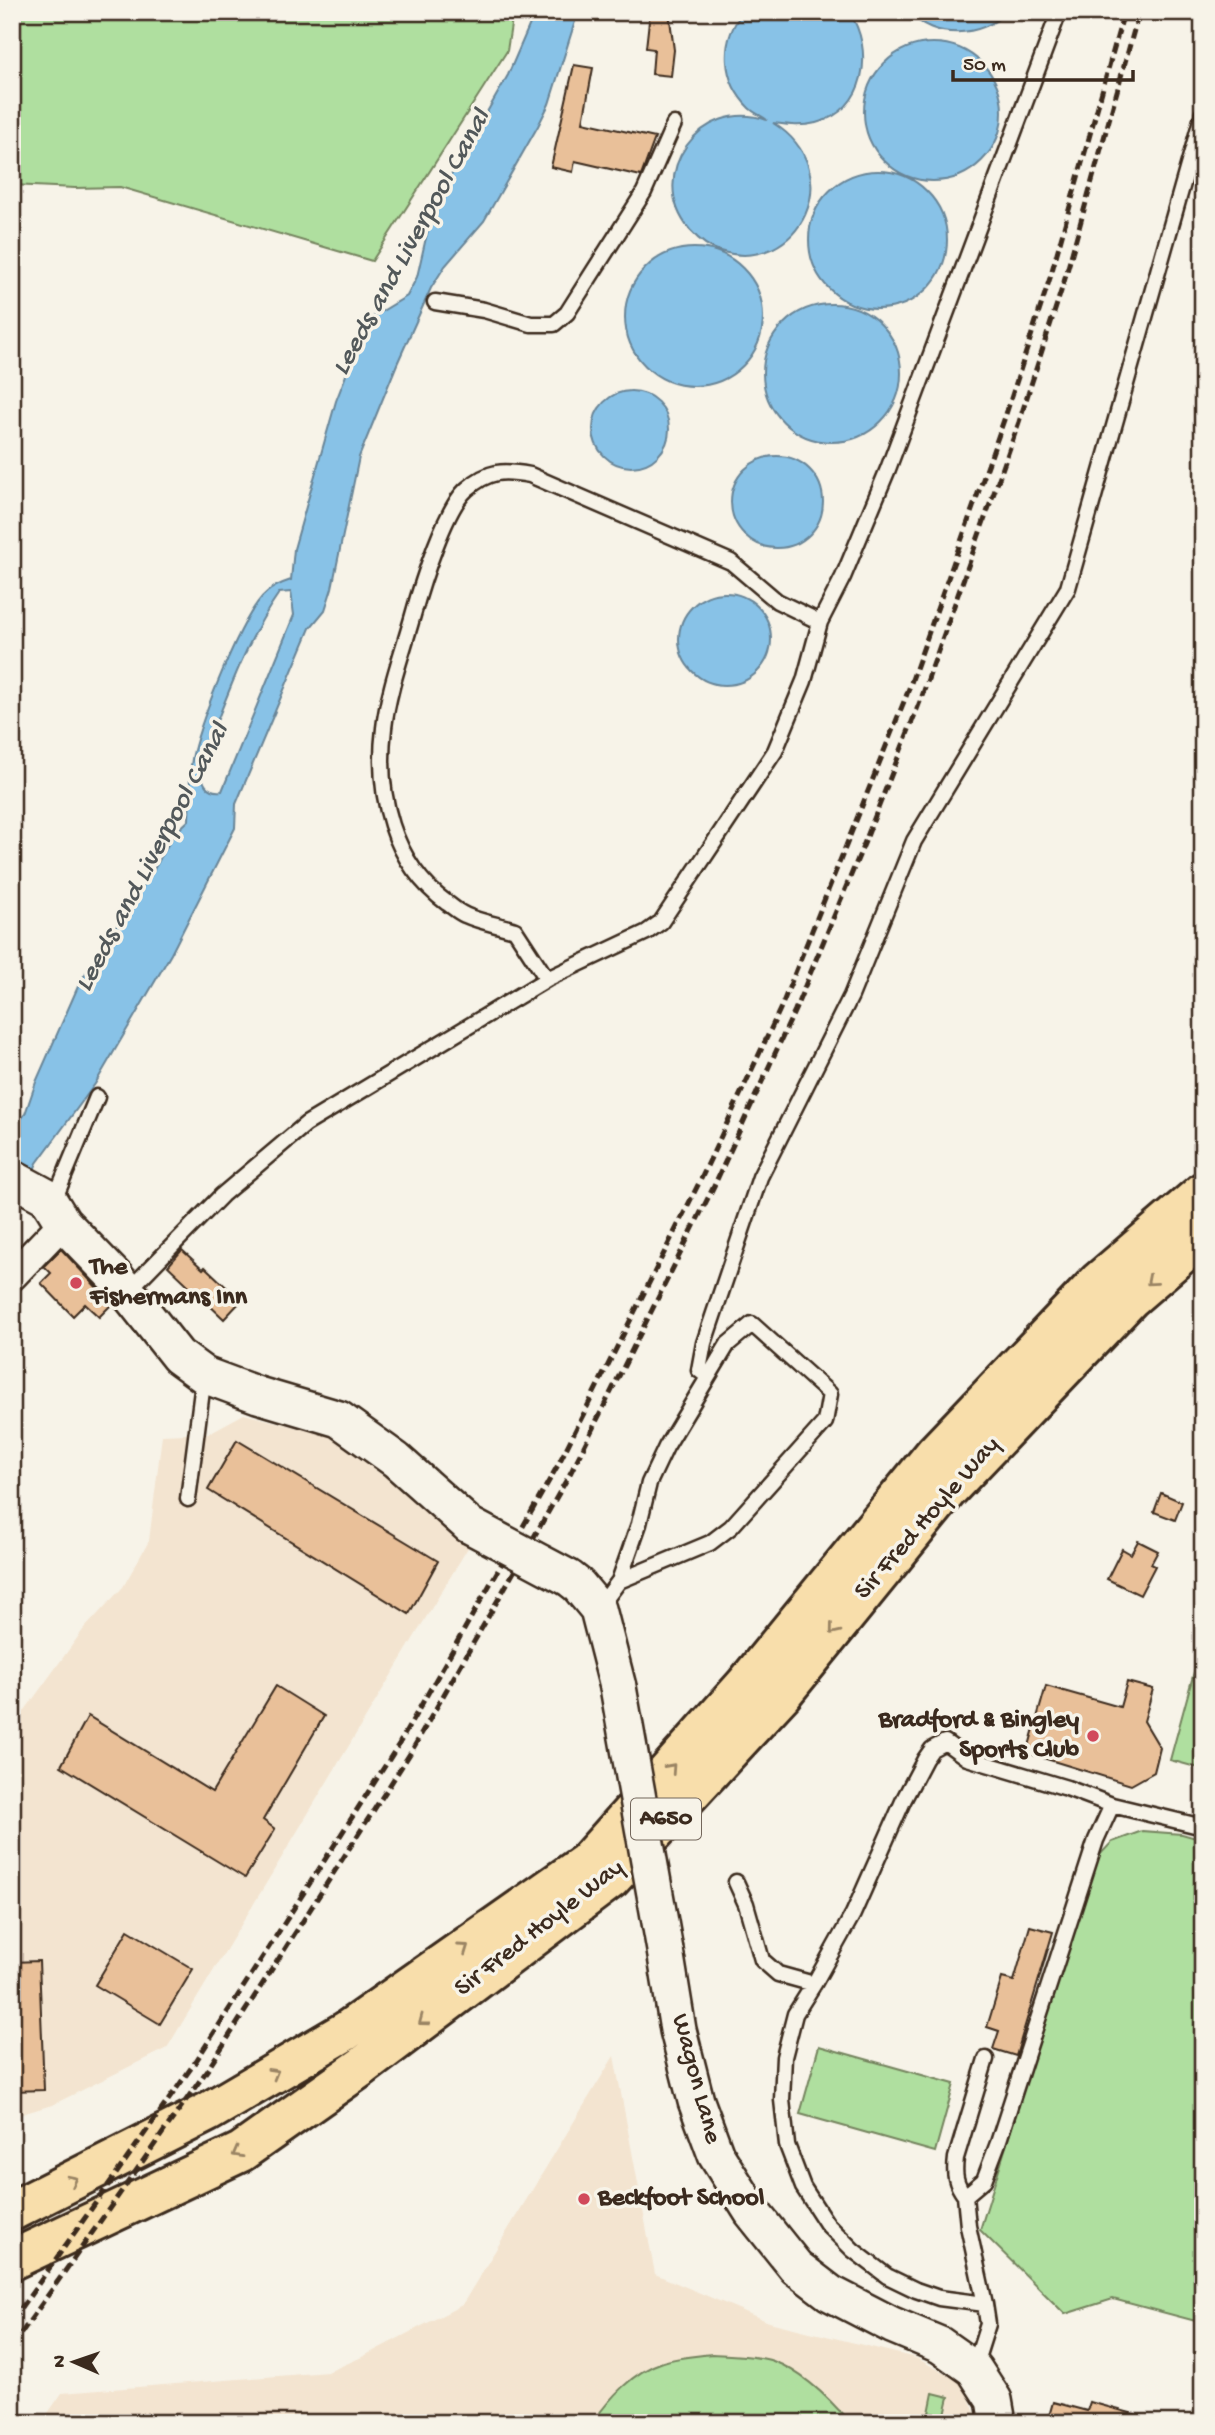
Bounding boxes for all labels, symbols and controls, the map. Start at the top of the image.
scale bar [953,38,1133,82]
text: 50 m [963,54,1006,79]
water label: Leeds and Liverpool Canal [325,103,500,382]
water label: Leeds and Liverpool Canal [68,717,239,998]
place label: The Fishermans Inn [88,1253,248,1314]
one-way arrow [1146,1273,1159,1285]
marker: The Fishermans Inn [68,1275,84,1291]
street label: Sir Fred Hoyle Way [849,1431,1007,1607]
one-way arrow [830,1622,842,1635]
place label: Bradford & Bingley Sports Club [878,1706,1079,1767]
marker: Bradford & Bingley Sports Club [1085,1728,1101,1744]
one-way arrow [663,1763,675,1776]
road number: A650 [631,1798,701,1840]
street label: Sir Fred Hoyle Way [449,1853,631,2005]
one-way arrow [456,1944,469,1956]
street label: Wagon Lane [663,2011,727,2148]
one-way arrow [418,2013,430,2026]
one-way arrow [266,2068,279,2081]
one-way arrow [232,2145,244,2158]
one-way arrow [66,2175,78,2189]
place label: Beckfoot School [597,2184,765,2215]
marker: Beckfoot School [576,2191,592,2207]
north arrow [38,2326,108,2396]
text: N [49,2355,72,2368]

